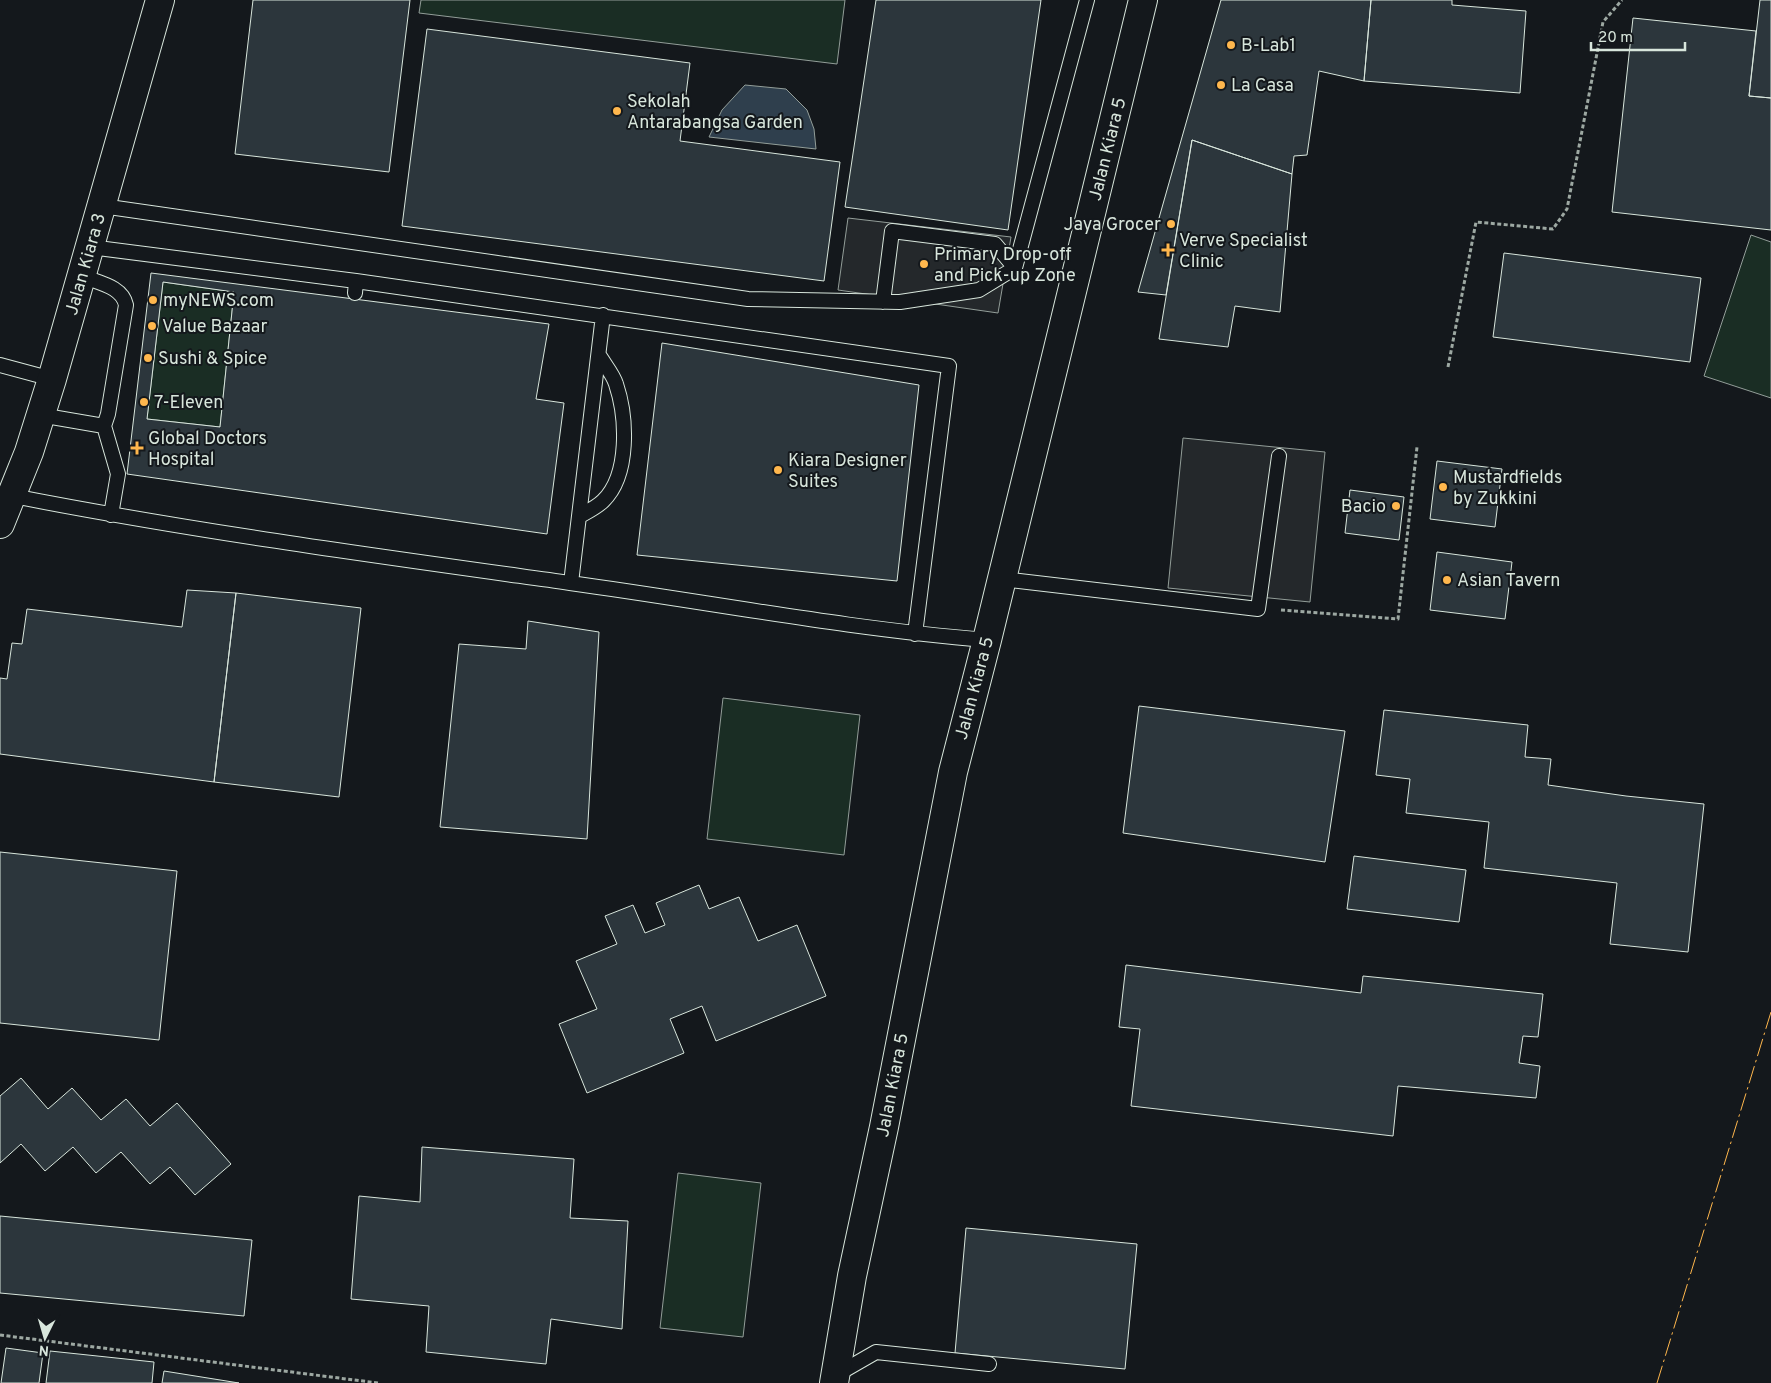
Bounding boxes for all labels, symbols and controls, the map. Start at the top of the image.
scale bar [1591,20,1685,52]
text: 20 m [1598,29,1633,48]
place label: B-Lab1 [1241,35,1296,58]
marker: B-Lab1 [1225,39,1237,51]
place label: La Casa [1231,75,1294,98]
marker: La Casa [1215,79,1227,91]
place label: Sekolah Antarabangsa Garden [627,91,803,135]
street label: Jalan Kiara 5 [1085,95,1132,203]
marker: Sekolah Antarabangsa Garden [611,105,623,117]
street label: Jalan Kiara 3 [61,211,112,318]
place label: Jaya Grocer [1064,214,1161,237]
marker: Jaya Grocer [1165,218,1177,230]
place label: Verve Specialist Clinic [1179,230,1308,274]
marker: Verve Specialist Clinic [1161,243,1175,257]
place label: Primary Drop-off and Pick-up Zone [934,244,1076,288]
marker: Primary Drop-off and Pick-up Zone [918,258,930,270]
place label: myNEWS.com [163,290,274,313]
marker: myNEWS.com [147,294,159,306]
place label: Value Bazaar [162,316,267,339]
marker: Value Bazaar [146,320,158,332]
place label: Sushi & Spice [158,348,267,371]
marker: Sushi & Spice [142,352,154,364]
place label: 7-Eleven [154,392,223,415]
marker: 7-Eleven [138,396,150,408]
place label: Global Doctors Hospital [148,428,267,472]
marker: Global Doctors Hospital [130,441,144,455]
place label: Kiara Designer Suites [788,450,907,494]
marker: Kiara Designer Suites [772,464,784,476]
place label: Mustardfields by Zukkini [1453,467,1562,511]
marker: Mustardfields by Zukkini [1437,481,1449,493]
place label: Bacio [1341,496,1386,519]
marker: Bacio [1390,500,1402,512]
place label: Asian Tavern [1457,570,1560,593]
marker: Asian Tavern [1441,574,1453,586]
street label: Jalan Kiara 5 [951,634,1000,742]
street label: Jalan Kiara 5 [872,1031,915,1139]
north arrow [20,1313,70,1363]
text: N [38,1341,50,1358]

